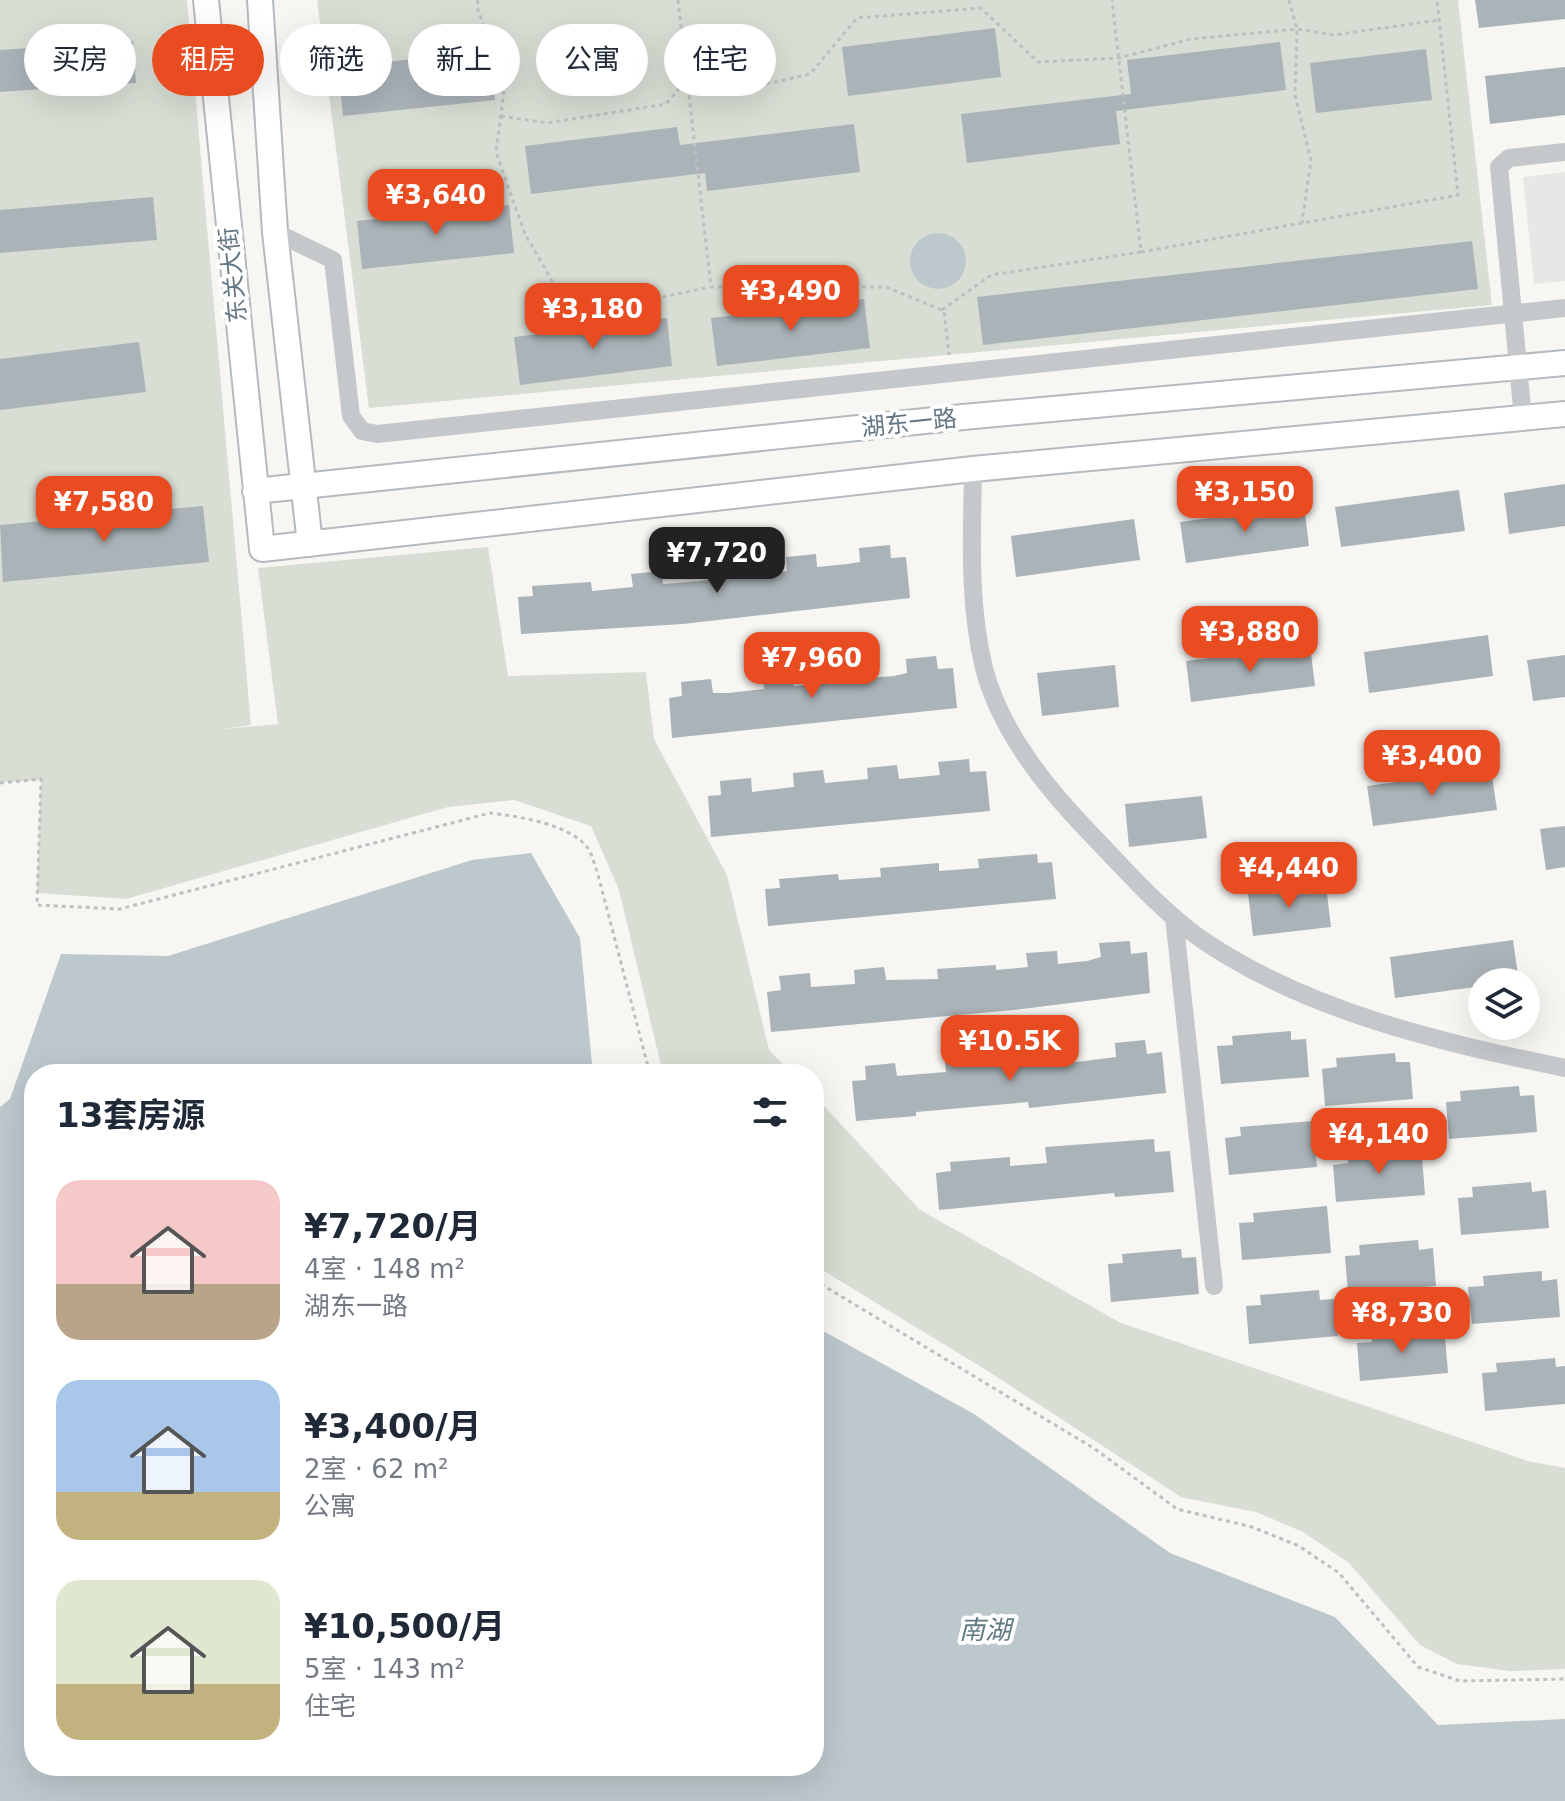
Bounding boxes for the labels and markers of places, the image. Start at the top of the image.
pin: ¥3,640 [371,169,501,237]
pin: ¥3,490 [726,265,856,333]
pin: ¥3,180 [528,283,658,351]
pin: ¥3,150 [1180,466,1310,534]
pin: ¥7,580 [39,476,169,544]
pin: ¥7,720 [652,527,782,595]
pin: ¥3,880 [1185,606,1315,674]
pin: ¥7,960 [747,632,877,700]
pin: ¥3,400 [1367,730,1497,798]
pin: ¥4,440 [1224,842,1354,910]
pin: ¥10.5K [945,1015,1075,1083]
pin: ¥4,140 [1314,1108,1444,1176]
pin: ¥8,730 [1337,1287,1467,1355]

